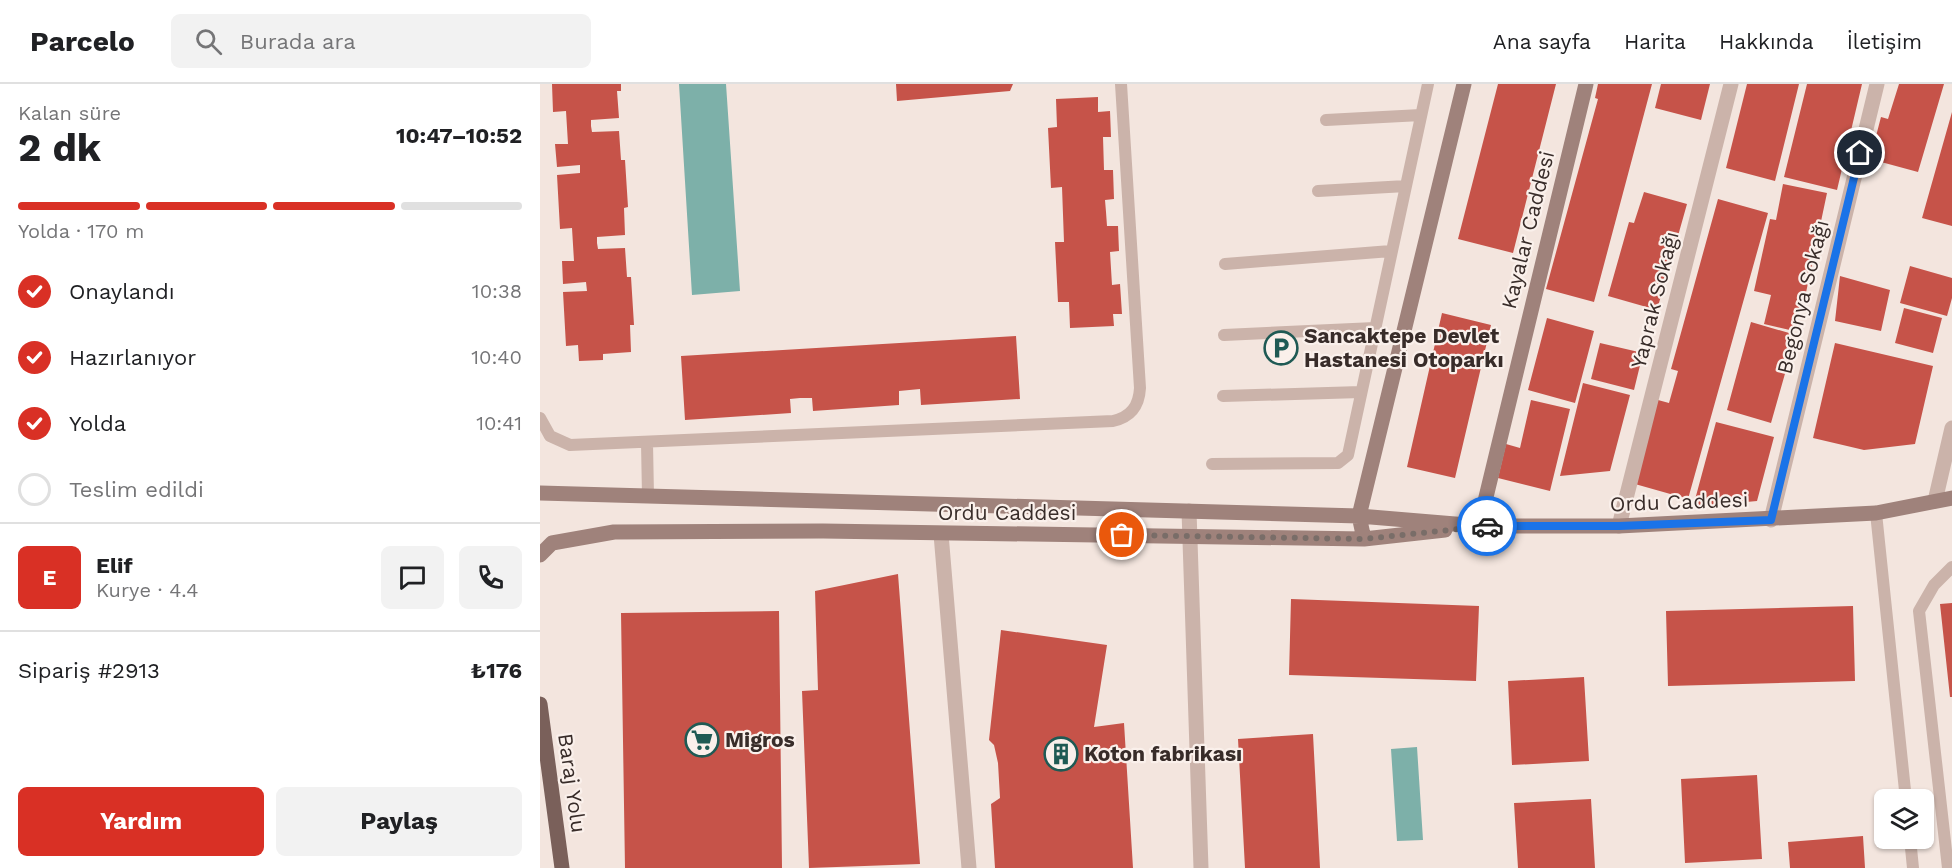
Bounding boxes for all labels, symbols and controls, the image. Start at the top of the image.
search box [171,14,591,68]
text: Parcelo [30,25,135,58]
icon: search [192,25,225,58]
text: Burada ara [240,29,356,54]
text: Ana sayfa [1493,29,1591,54]
text: Harita [1624,29,1686,54]
text: Hakkında [1719,29,1814,54]
text: İletişim [1847,29,1922,54]
text: Kalan süre [18,101,121,125]
text: 10:47–10:52 [396,123,522,148]
text: 2 dk [18,125,101,170]
pin [1834,127,1885,178]
icon: home [1843,136,1876,169]
street label: Kayalar Caddesi [1496,148,1559,312]
street label: Begonya Sokağı [1771,217,1834,376]
text: Yolda · 170 m [18,219,144,243]
street label: Yaprak Sokağı [1625,229,1684,371]
icon: check [18,275,51,308]
text: Onaylandı [69,279,175,304]
text: 10:38 [472,279,522,303]
place label: Sancaktepe Devlet Hastanesi Otoparkı [1304,323,1504,372]
parking icon: Sancaktepe Devlet Hastanesi Otoparkı [1263,330,1299,366]
icon: check [18,341,51,374]
text: Hazırlanıyor [69,345,196,370]
text: 10:40 [471,345,522,369]
icon: check [18,407,51,440]
text: Yolda [69,411,126,436]
text: 10:41 [476,411,522,435]
text: Teslim edildi [69,477,204,502]
street label: Ordu Caddesi [1609,487,1749,516]
courier [1457,496,1517,556]
street label: Ordu Caddesi [938,500,1076,525]
pin [1096,509,1147,560]
icon: car [1471,510,1504,543]
icon: bag [1105,518,1138,551]
button: chat [381,546,444,609]
button: phone [459,546,522,609]
text: Elif [96,553,133,578]
text: E [43,565,56,590]
text: Kurye · 4.4 [96,578,198,602]
text: Sipariş #2913 [18,658,160,683]
text: ₺176 [471,658,522,683]
supermarket icon: Migros [684,722,720,758]
place label: Migros [725,727,795,752]
street label: Baraj Yolu [553,732,592,834]
building icon: Koton fabrikası [1043,736,1079,772]
place label: Koton fabrikası [1084,741,1242,766]
button: Yardım [18,787,264,856]
button: Paylaş [276,787,522,856]
map controls [1874,789,1934,849]
button: layers [1874,789,1934,849]

